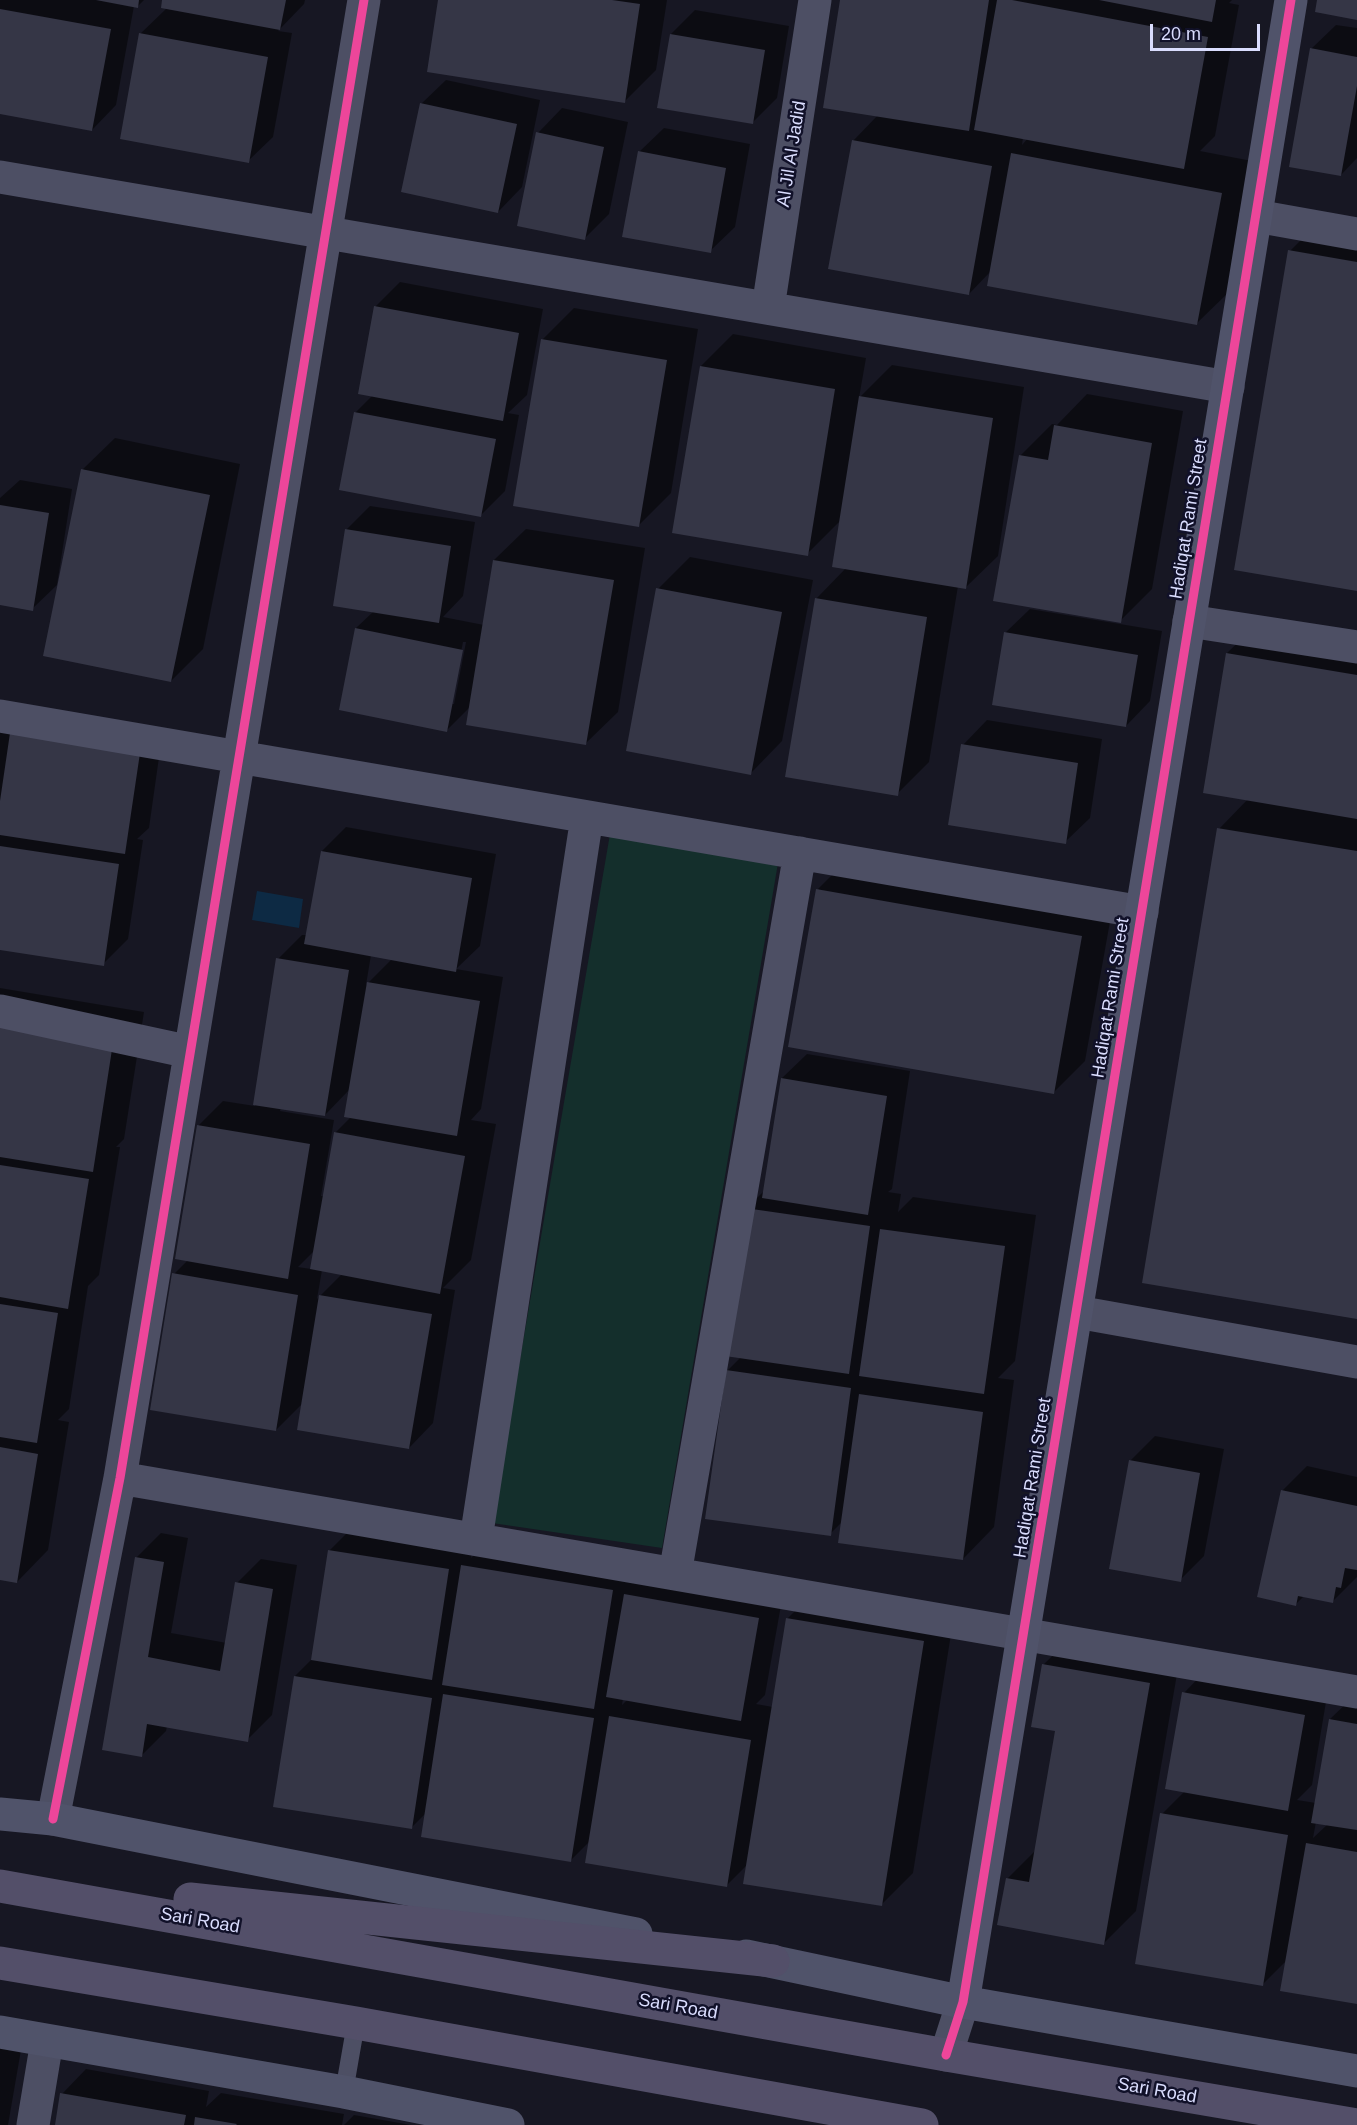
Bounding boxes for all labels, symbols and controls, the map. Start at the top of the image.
scale bar [1153,12,1262,50]
text: 20 m [1161,24,1201,44]
street label: Al Jil Al Jadid [773,99,811,209]
street label: Hadiqat Rami Street [1166,437,1212,601]
street label: Hadiqat Rami Street [1088,916,1134,1080]
street label: Hadiqat Rami Street [1010,1396,1056,1560]
street label: Sari Road [159,1903,241,1939]
street label: Sari Road [637,1989,719,2025]
street label: Sari Road [1116,2073,1198,2109]

